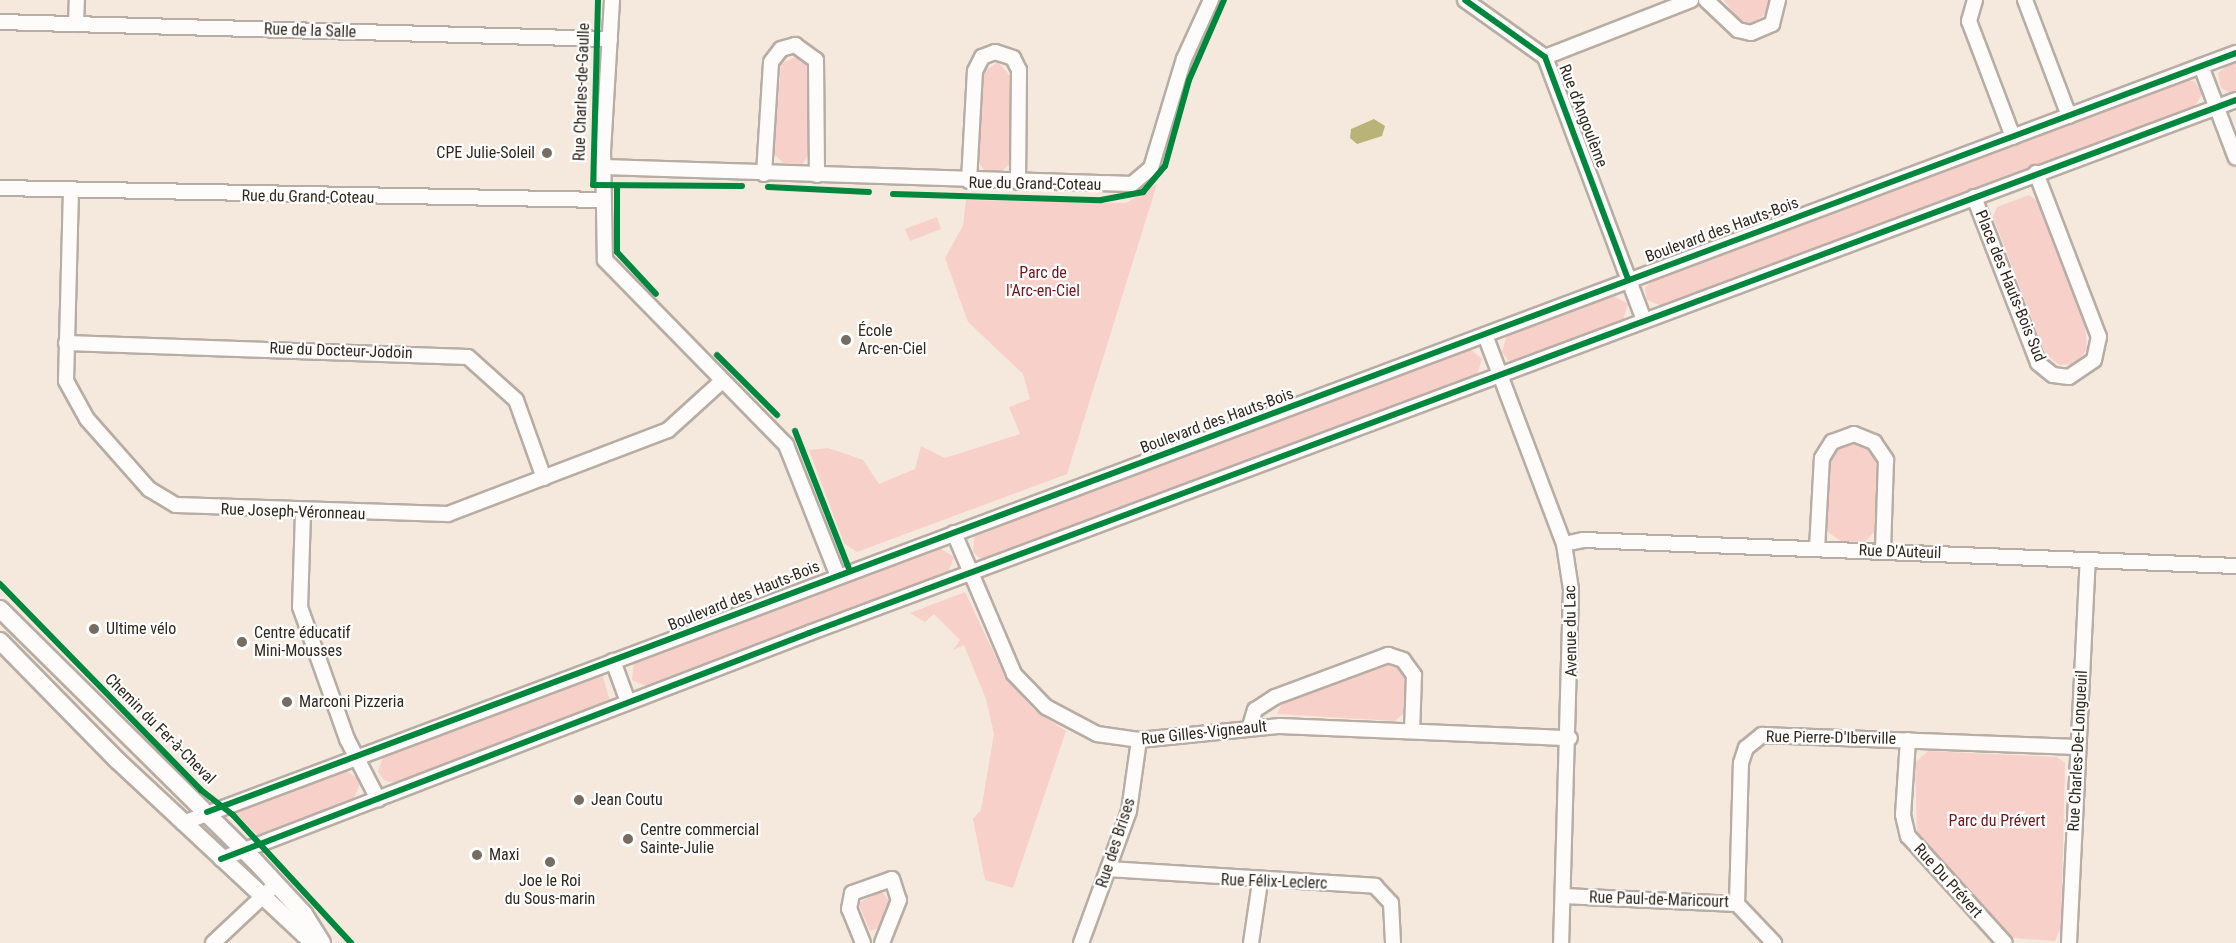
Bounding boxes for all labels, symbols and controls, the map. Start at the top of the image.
street label: Rue de la Salle [264,20,356,42]
street label: Rue Charles-de-Gaulle [570,23,594,161]
street label: Rue d'Angoulème [1555,62,1611,170]
place label: CPE Julie-Soleil [436,143,535,163]
marker: CPE Julie-Soleil [540,146,554,160]
street label: Rue du Grand-Coteau [968,173,1102,195]
street label: Rue du Grand-Coteau [241,186,375,208]
street label: Boulevard des Hauts-Bois [1643,193,1801,267]
street label: Place des Hauts-Bois Sud [1971,207,2049,365]
park label: Parc de l'Arc-en-Ciel [1006,263,1080,301]
place label: École Arc-en-Ciel [858,321,926,359]
marker: École Arc-en-Ciel [839,333,853,347]
street label: Rue du Docteur-Jodoin [269,339,413,363]
street label: Boulevard des Hauts-Bois [1138,384,1296,458]
street label: Rue Joseph-Véronneau [220,500,366,524]
street label: Rue D'Auteuil [1858,541,1942,563]
street label: Boulevard des Hauts-Bois [665,557,823,635]
street label: Avenue du Lac [1561,585,1581,677]
place label: Ultime vélo [106,619,176,639]
marker: Ultime vélo [87,622,101,636]
place label: Centre éducatif Mini-Mousses [254,623,351,661]
marker: Centre éducatif Mini-Mousses [235,635,249,649]
street label: Chemin du Fer-à-Cheval [101,670,219,788]
street label: Rue Charles-De-Longueuil [2064,670,2092,832]
place label: Marconi Pizzeria [299,692,404,712]
marker: Marconi Pizzeria [280,695,294,709]
street label: Rue Gilles-Vigneault [1140,717,1268,749]
street label: Rue Pierre-D'Iberville [1766,727,1896,749]
place label: Jean Coutu [591,790,663,810]
marker: Jean Coutu [572,793,586,807]
street label: Rue des Brises [1092,796,1140,890]
park label: Parc du Prévert [1949,811,2045,831]
place label: Centre commercial Sainte-Julie [640,820,759,858]
marker: Centre commercial Sainte-Julie [621,832,635,846]
street label: Rue Du Prévert [1910,840,1986,922]
place label: Maxi [489,845,519,865]
marker: Maxi [470,848,484,862]
marker: Joe le Roi du Sous-marin [543,855,557,869]
place label: Joe le Roi du Sous-marin [505,871,595,909]
street label: Rue Félix-Leclerc [1220,871,1328,893]
street label: Rue Paul-de-Maricourt [1589,888,1729,912]

